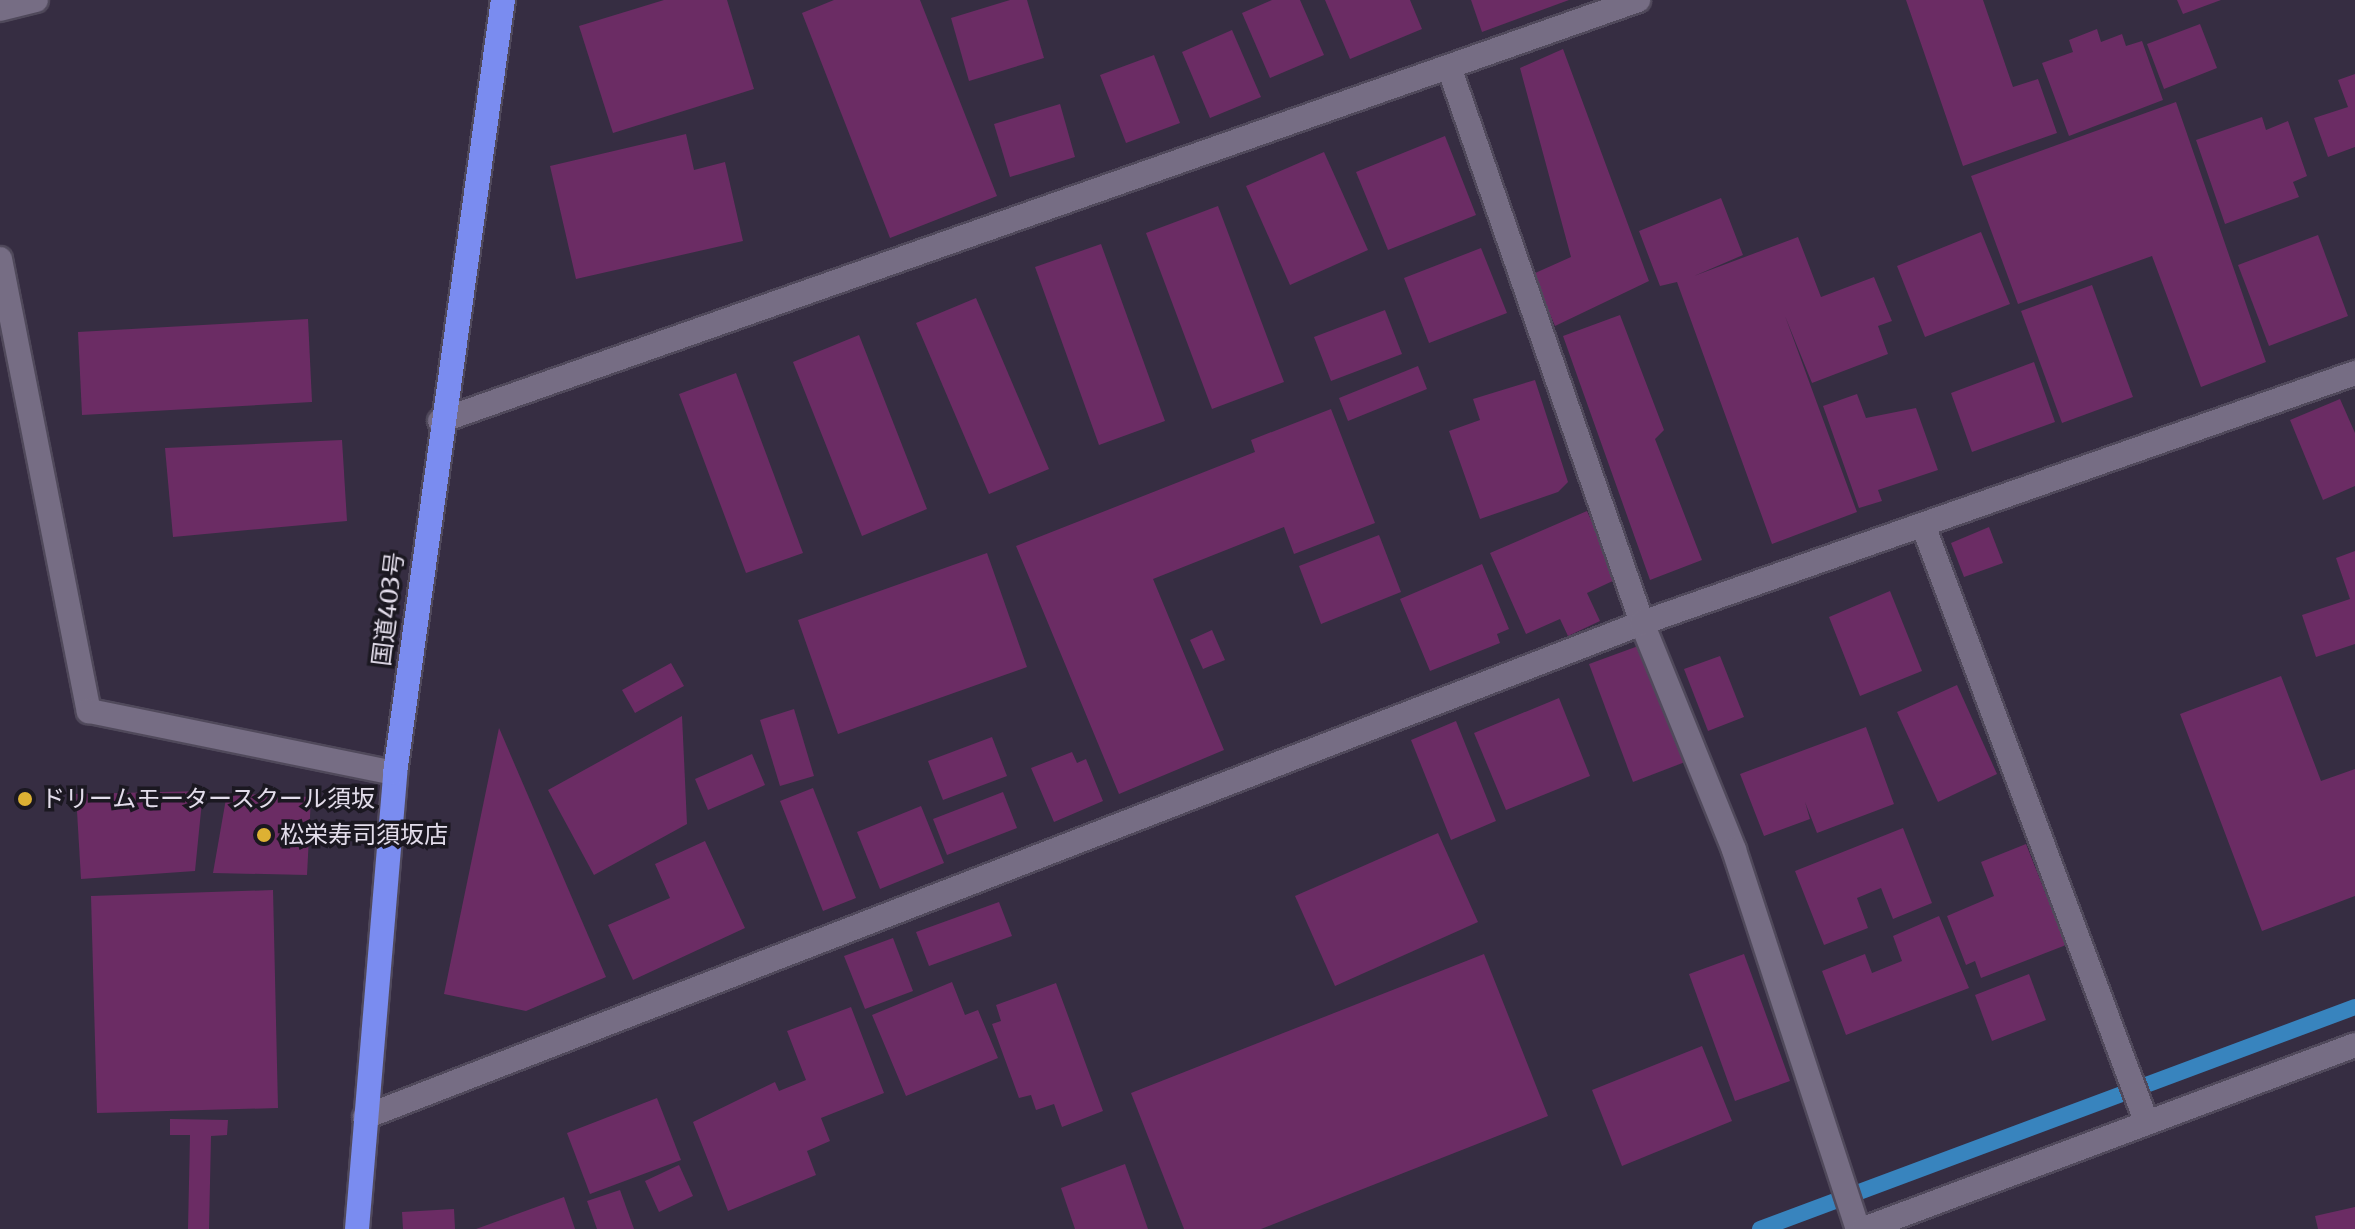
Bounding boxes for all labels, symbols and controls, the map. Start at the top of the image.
street label: 国道403号 [367,550,409,668]
place label: ドリームモータースクール須坂 [41,785,377,813]
marker: ドリームモータースクール須坂 [16,790,34,808]
place label: 松栄寿司須坂店 [280,821,448,849]
marker: 松栄寿司須坂店 [255,826,273,844]

